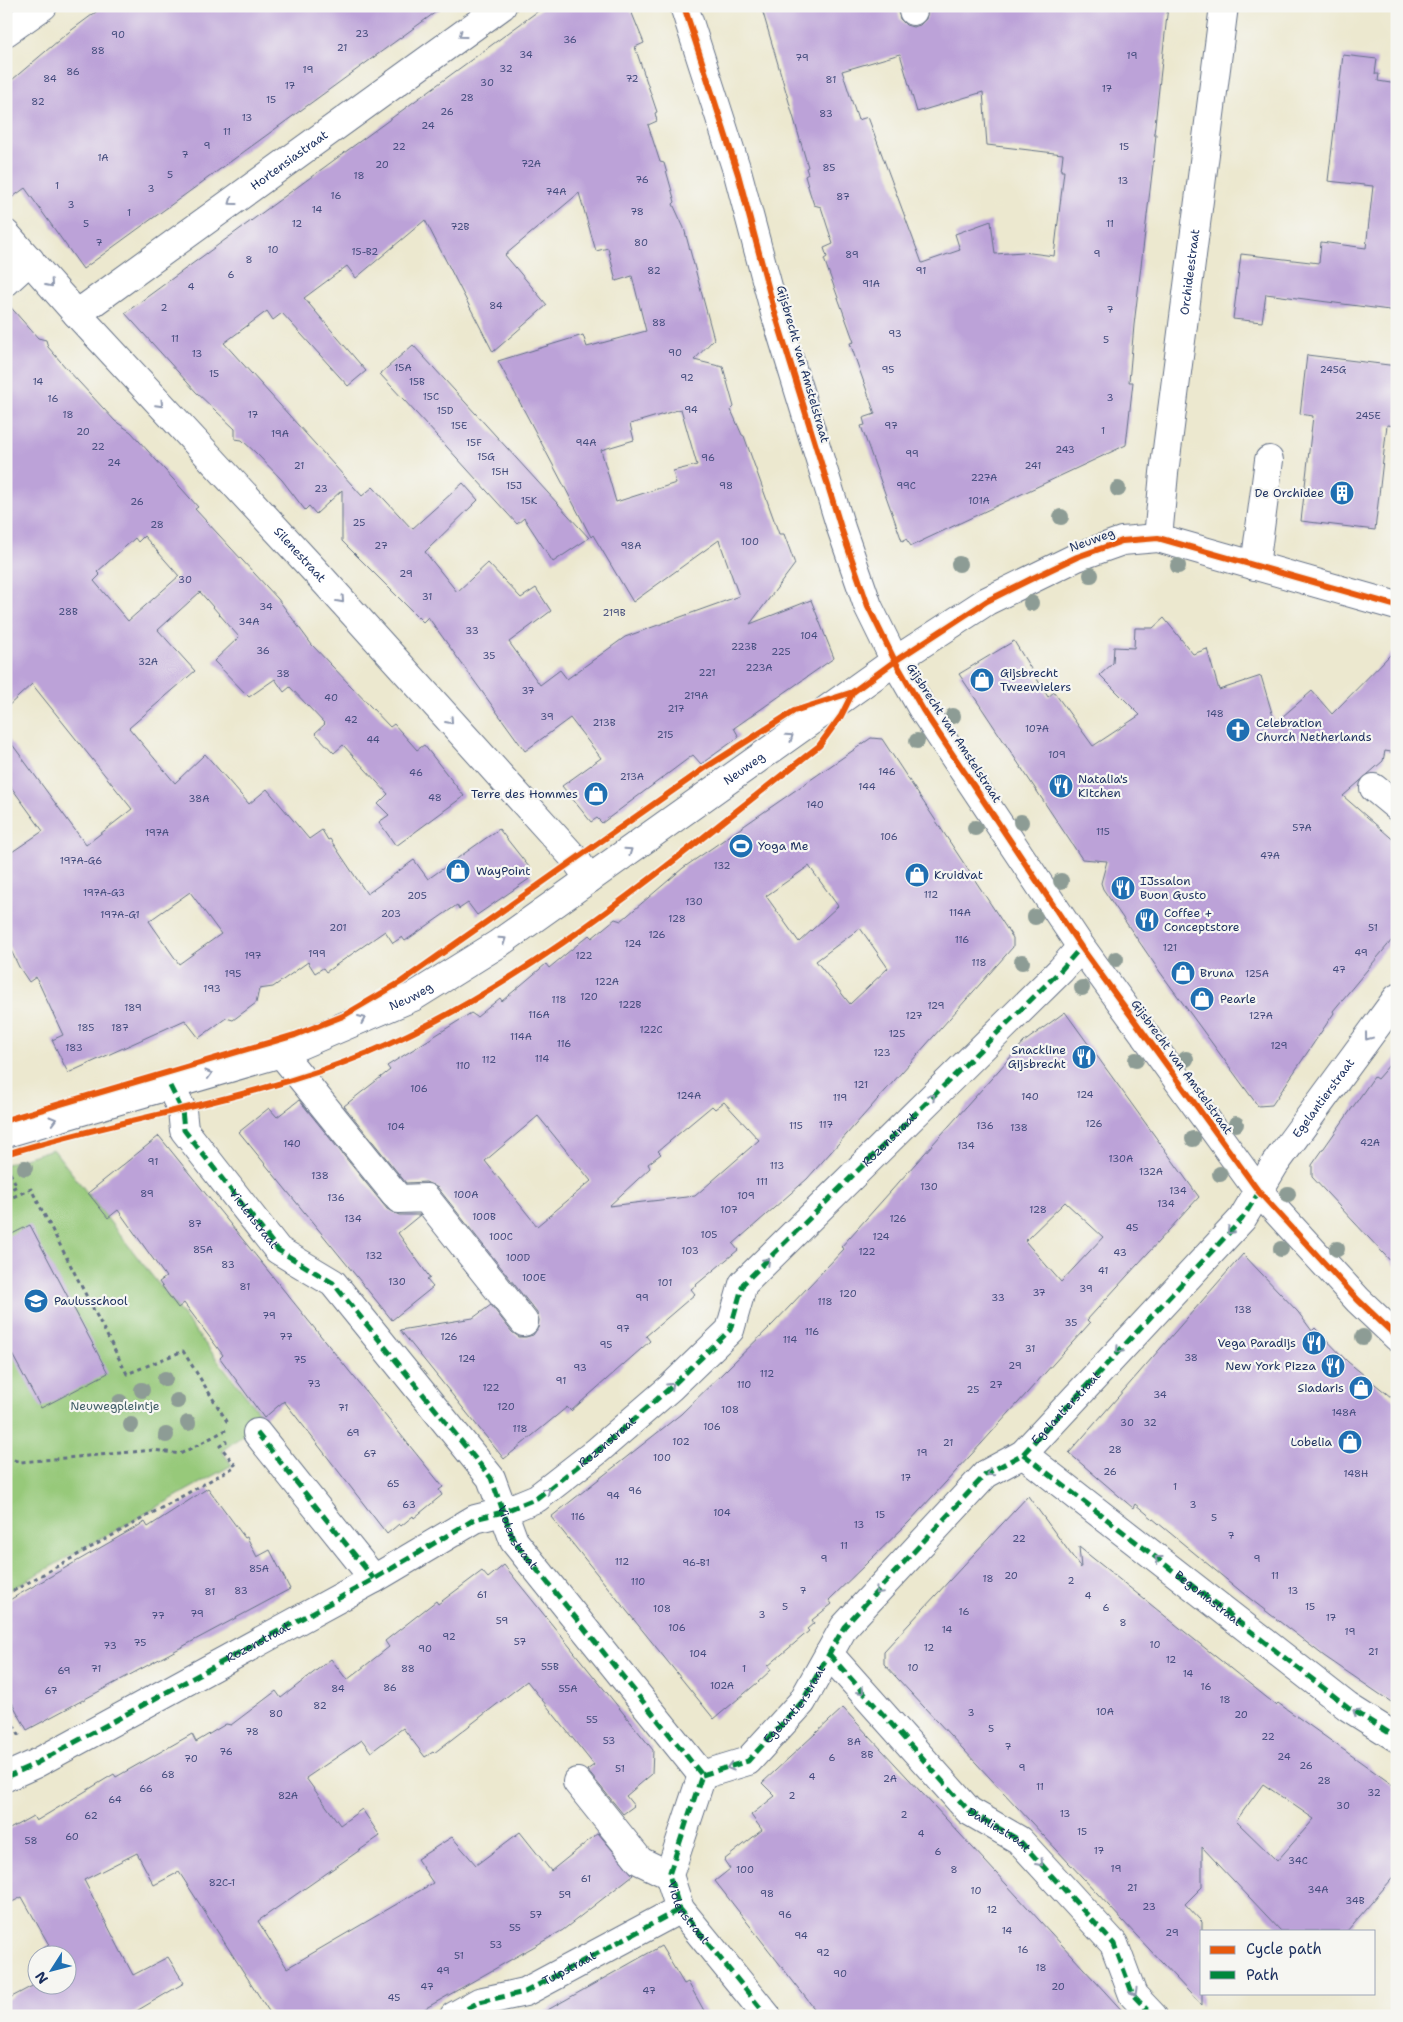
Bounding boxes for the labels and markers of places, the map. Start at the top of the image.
building icon: De Orchidee [1329,480,1355,506]
place label: De Orchidee [1254,485,1324,501]
place label: Gijsbrecht Tweewielers [1000,665,1071,695]
shop icon: Gijsbrecht Tweewielers [969,667,995,693]
place label: Celebration Church Netherlands [1256,715,1372,745]
church icon: Celebration Church Netherlands [1225,717,1251,743]
place label: Natalia's Kitchen [1078,771,1128,801]
restaurant icon: Natalia's Kitchen [1048,773,1074,799]
shop icon: Terre des Hommes [583,781,609,807]
place label: Terre des Hommes [471,786,578,802]
sports icon: Yoga Me [728,833,754,859]
place label: Yoga Me [758,838,809,854]
shop icon: WayPoint [445,858,471,884]
shop icon: Kruidvat [904,862,930,888]
place label: WayPoint [476,863,531,879]
place label: Kruidvat [934,867,983,883]
place label: IJssalon Buon Gusto [1140,873,1206,903]
restaurant icon: IJssalon Buon Gusto [1110,875,1136,901]
place label: Coffee + Conceptstore [1164,905,1240,935]
restaurant icon: Coffee + Conceptstore [1134,907,1160,933]
shop icon: Bruna [1170,960,1196,986]
place label: Bruna [1200,965,1235,981]
shop icon: Pearle [1189,986,1215,1012]
place label: Pearle [1220,991,1256,1007]
place label: Snackline Gijsbrecht [1008,1042,1066,1072]
restaurant icon: Snackline Gijsbrecht [1071,1044,1097,1070]
school or university icon: Paulusschool [23,1288,49,1314]
place label: Paulusschool [54,1293,128,1309]
restaurant icon: Vega Paradijs [1301,1330,1327,1356]
place label: Vega Paradijs [1217,1335,1296,1351]
restaurant icon: New York Pizza [1320,1353,1346,1379]
place label: New York Pizza [1225,1358,1317,1374]
shop icon: Siadaris [1348,1375,1374,1401]
place label: Siadaris [1297,1380,1344,1396]
shop icon: Lobelia [1337,1429,1363,1455]
place label: Lobelia [1291,1434,1333,1450]

